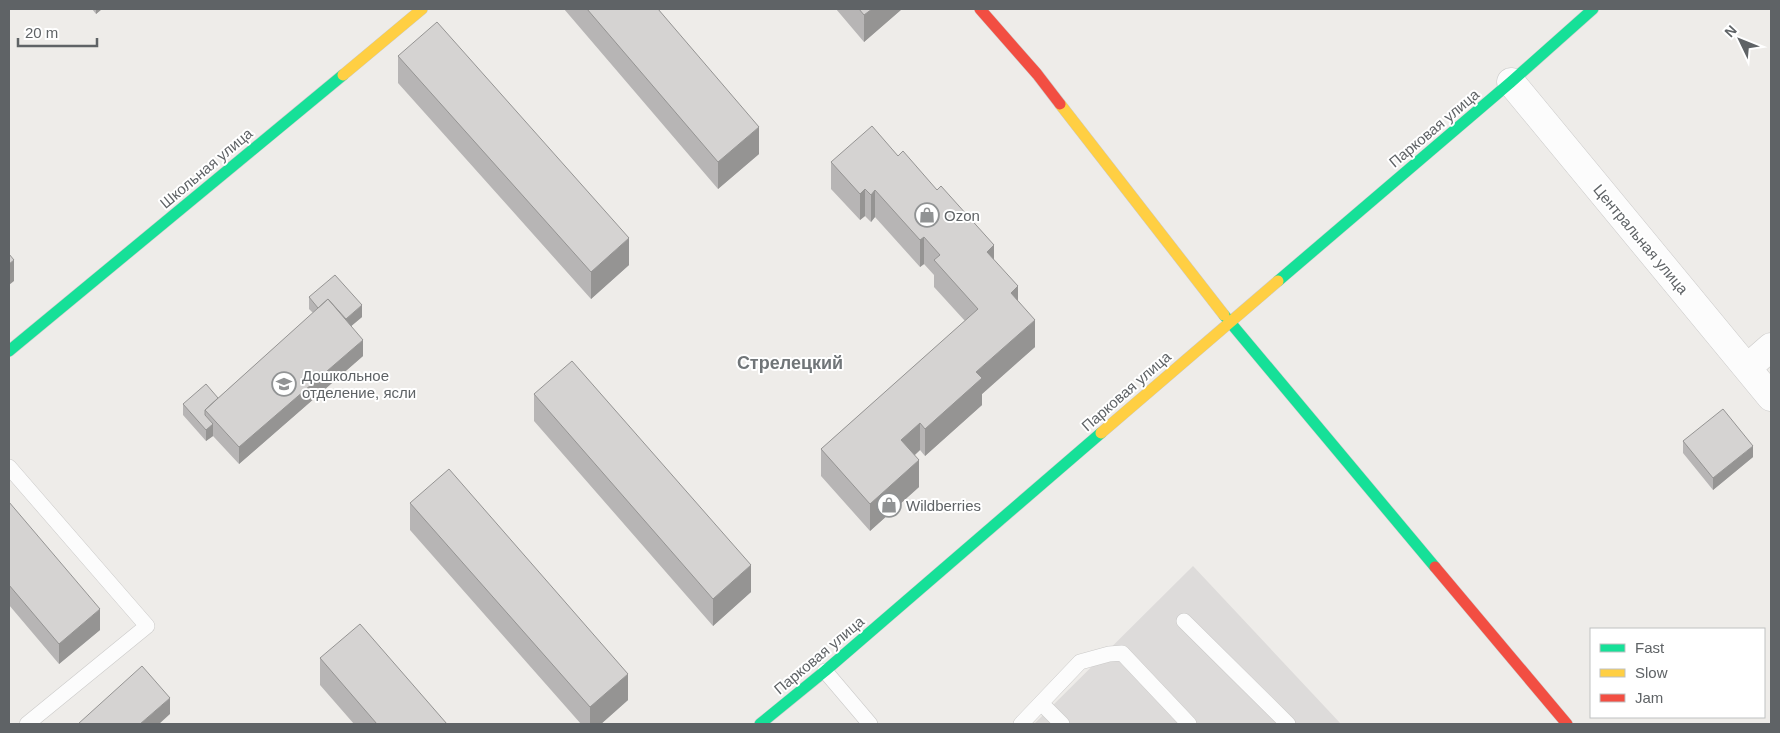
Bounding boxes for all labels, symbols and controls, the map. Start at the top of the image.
scale bar [18,15,96,47]
north arrow [1715,15,1765,65]
text: N [1721,22,1740,40]
text: 20 m [25,24,58,41]
street label: Парковая улица [1386,85,1483,171]
street label: Школьная улица [156,124,256,212]
street label: Центральная улица [1590,181,1692,298]
shop icon: Ozon [914,202,940,228]
place label: Ozon [944,207,980,224]
street label: Парковая улица [1078,347,1174,434]
district label: Стрелецкий [737,353,843,373]
place label: Дошкольное отделение, ясли [302,367,416,401]
school or university icon: Дошкольное отделение, ясли [271,371,297,397]
shop icon: Wildberries [876,492,902,518]
place label: Wildberries [906,497,981,514]
street label: Парковая улица [771,612,868,698]
legend [1590,628,1765,718]
text: Fast [1635,639,1665,656]
text: Slow [1635,664,1668,681]
text: Jam [1635,689,1663,706]

